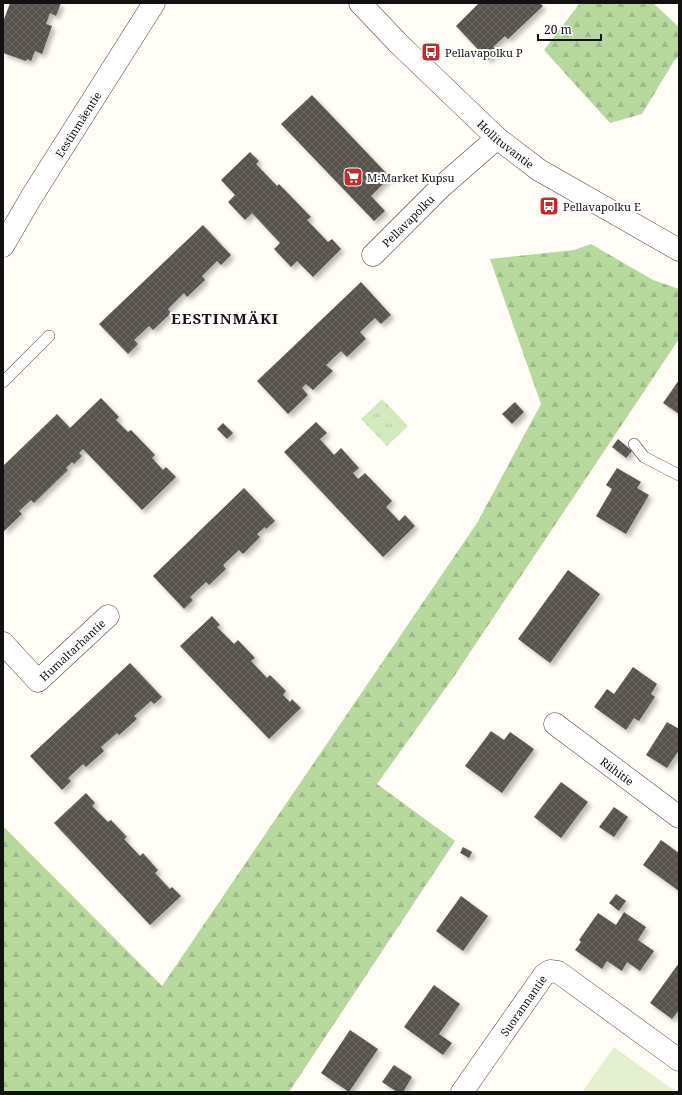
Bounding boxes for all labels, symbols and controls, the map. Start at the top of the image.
scale bar [538,16,601,42]
text: 20 m [544,21,572,38]
bus stop icon: Pellavapolku P [420,41,442,63]
place label: Pellavapolku P [445,45,523,60]
street label: Eestinmäentie [51,88,104,160]
street label: Hollituvantie [474,116,538,171]
supermarket icon: M-Market Kupsu [342,166,364,188]
place label: M-Market Kupsu [367,170,454,185]
street label: Pellavapolku [378,191,437,250]
bus stop icon: Pellavapolku E [538,195,560,217]
place label: Pellavapolku E [563,199,641,214]
district label: EESTINMÄKI [171,308,279,328]
street label: Humaltarhantie [36,615,108,684]
street label: Riihitie [598,753,637,788]
street label: Suorannantie [496,972,550,1039]

